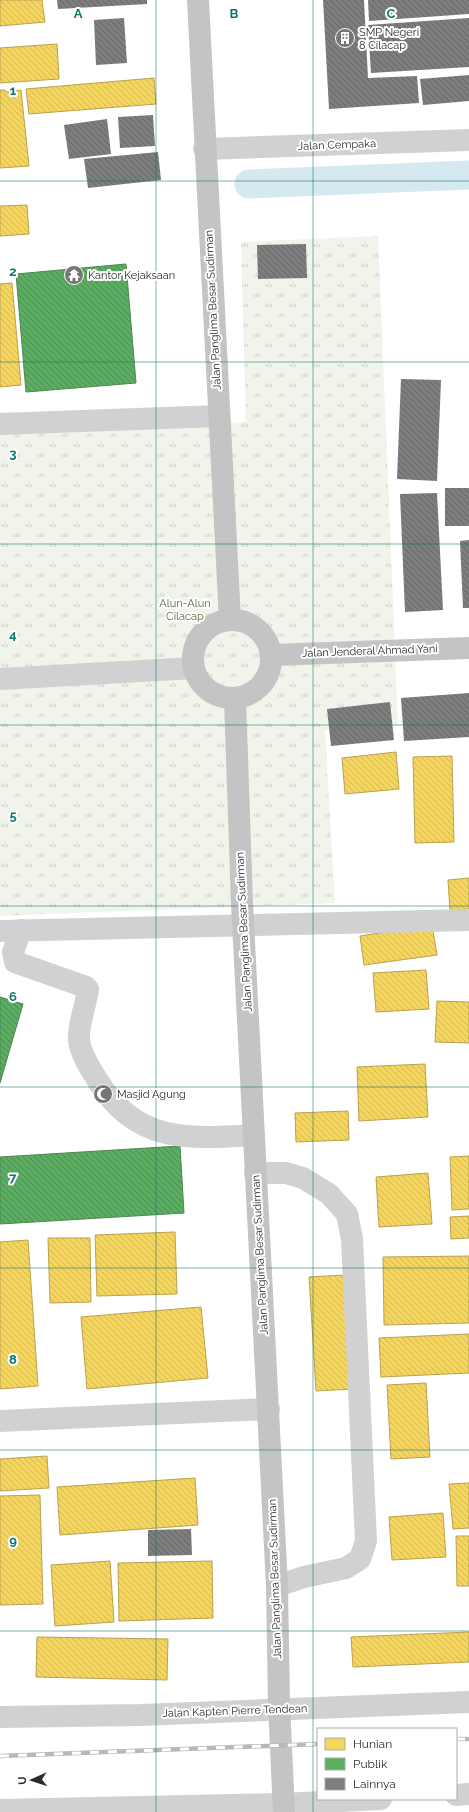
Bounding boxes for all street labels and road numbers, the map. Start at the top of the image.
street label: Jalan Cempaka [298,137,376,153]
street label: Jalan Panglima Besar Sudirman [202,230,224,390]
street label: Jalan Jenderal Ahmad Yani [302,642,438,660]
street label: Jalan Panglima Besar Sudirman [233,852,255,1012]
street label: Jalan Panglima Besar Sudirman [249,1175,271,1335]
street label: Jalan Panglima Besar Sudirman [266,1499,284,1659]
street label: Jalan Kapten Pierre Tendean [162,1702,308,1720]

